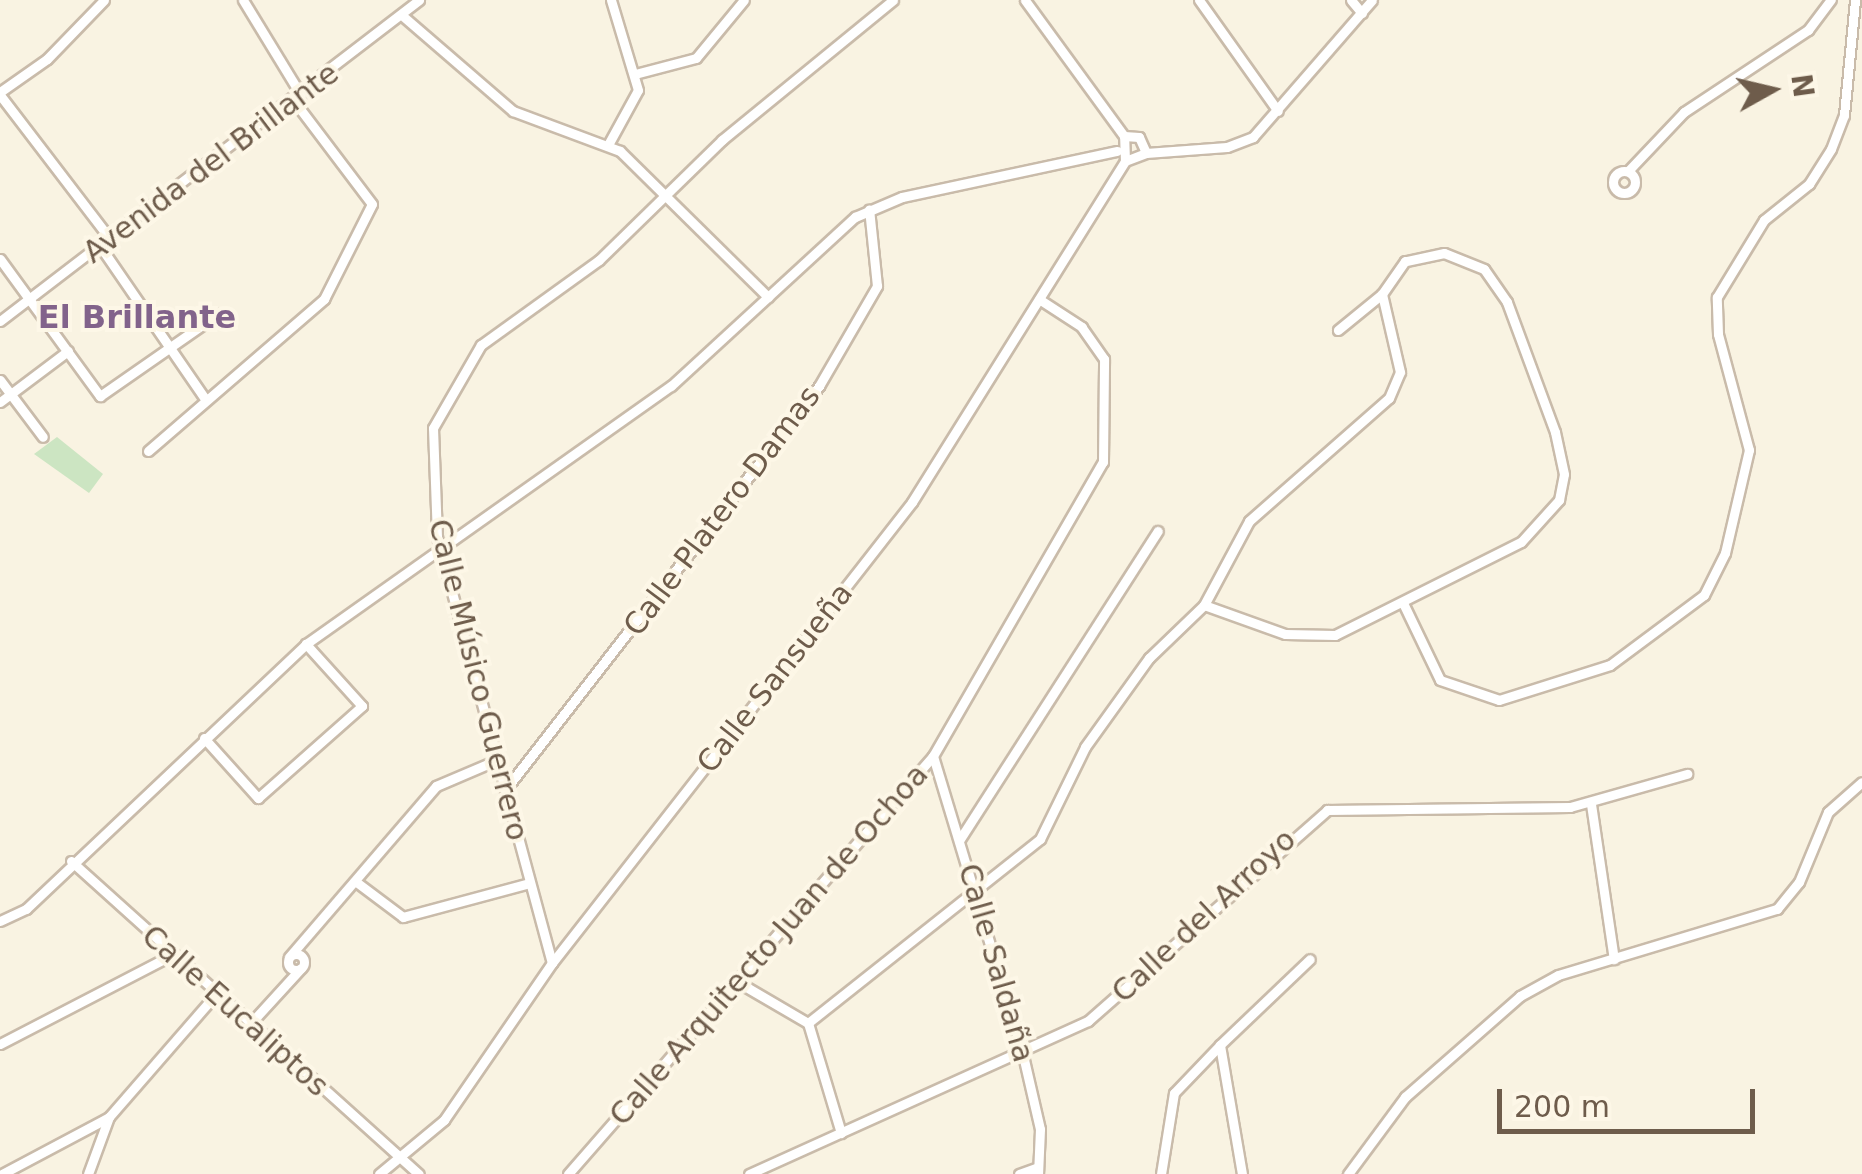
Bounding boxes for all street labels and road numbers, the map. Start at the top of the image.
street label: Avenida del Brillante [76,55,346,271]
street label: Calle Platero Damas [616,379,828,643]
street label: Calle Músico Guerrero [421,516,535,844]
street label: Calle Sansueña [690,576,860,780]
street label: Calle Arquitecto Juan de Ochoa [602,757,936,1133]
street label: Calle del Arroyo [1105,822,1303,1010]
street label: Calle Saldaña [951,860,1041,1066]
street label: Calle Eucaliptos [134,918,336,1104]

